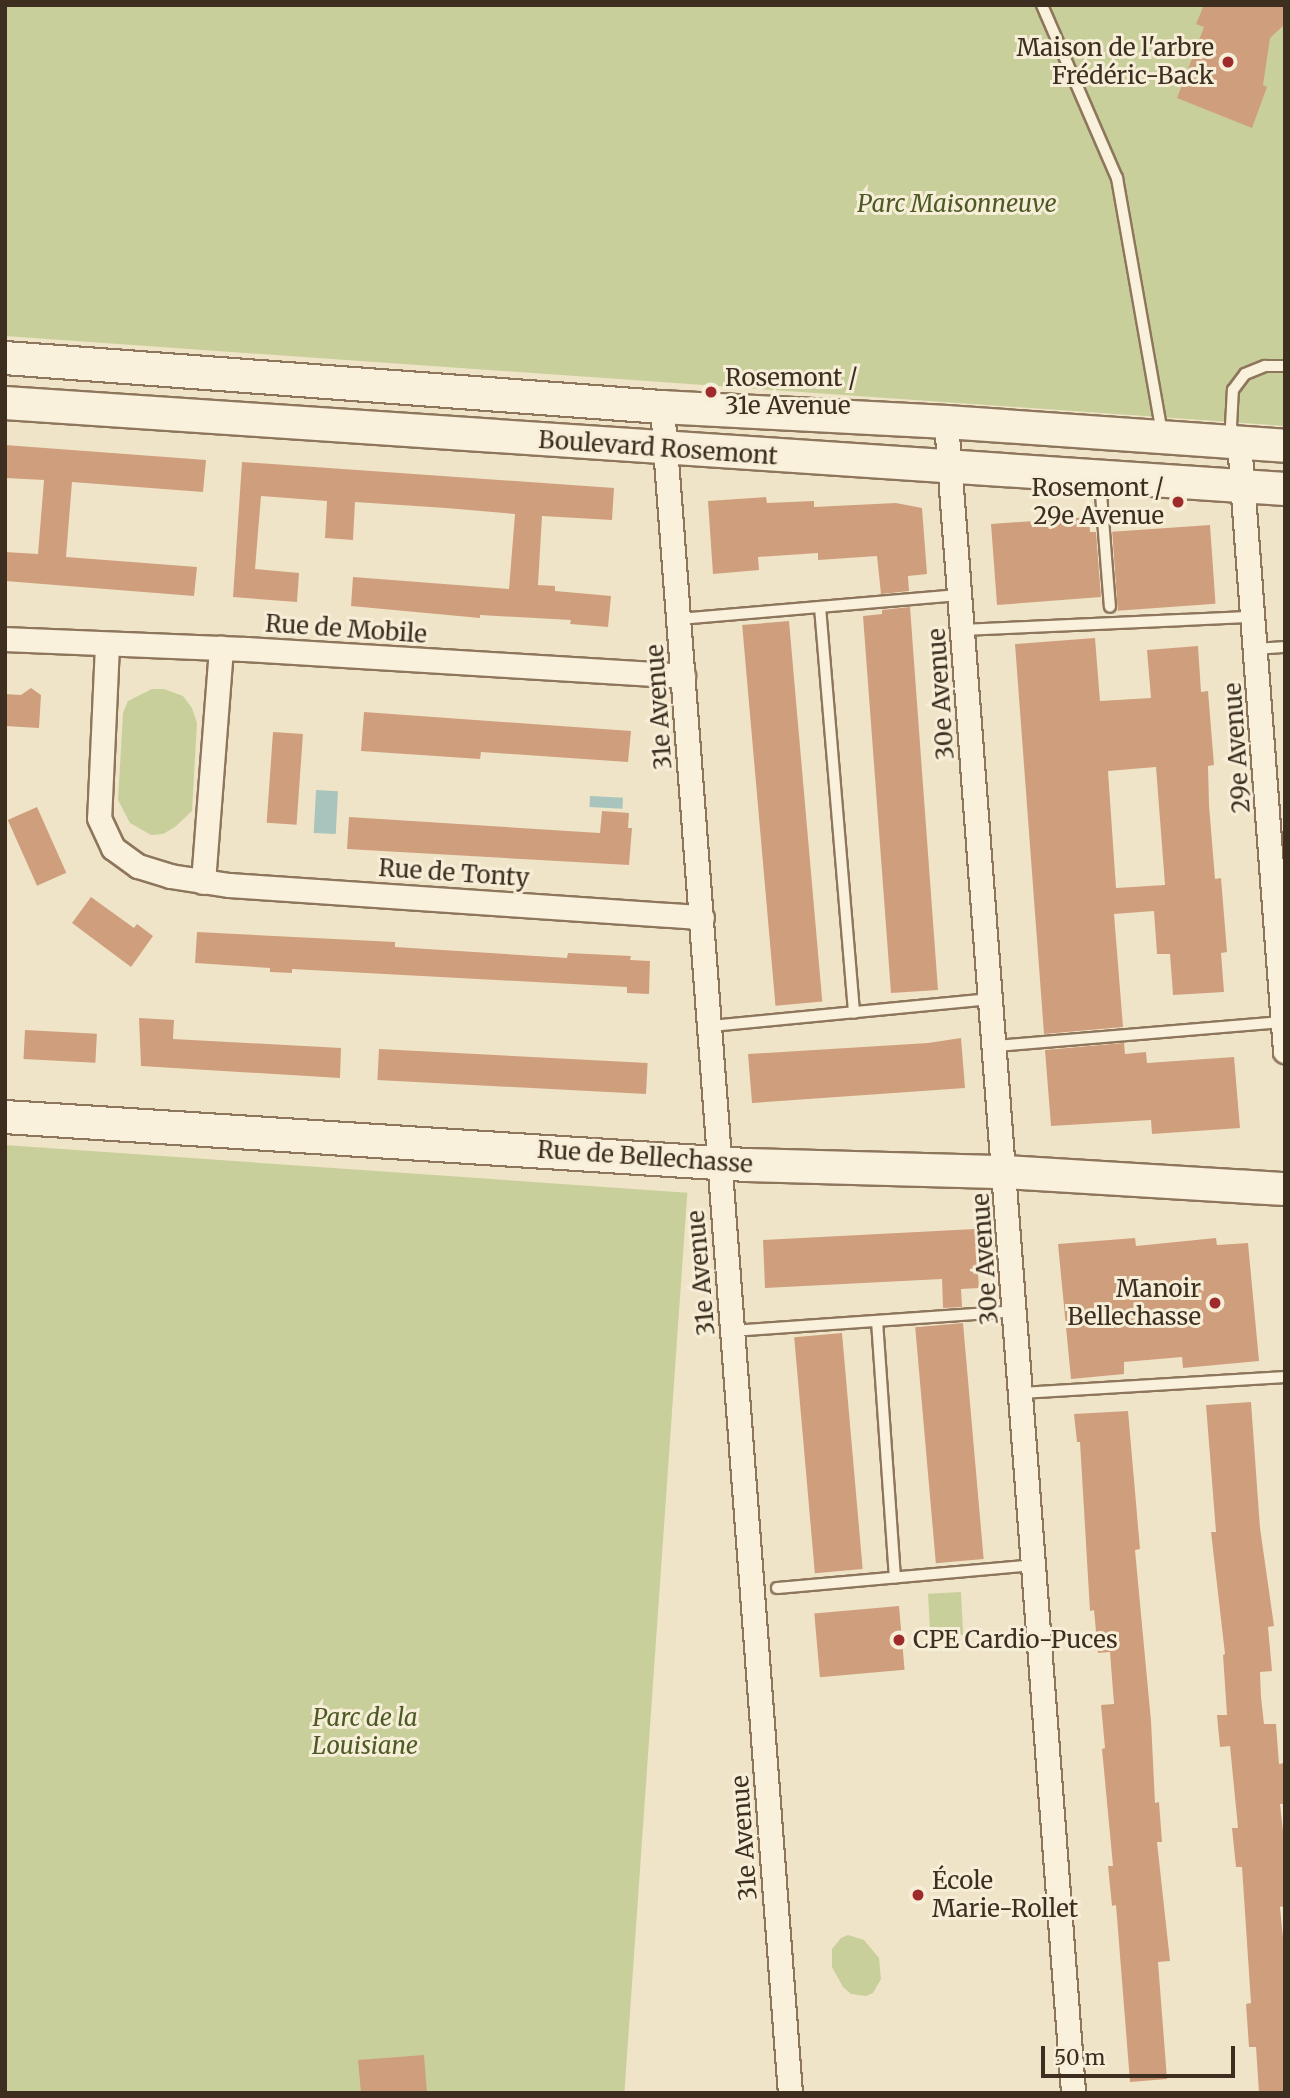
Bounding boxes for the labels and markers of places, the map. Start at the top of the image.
place label: Maison de l'arbre Frédéric-Back [1017,34,1214,90]
marker: Maison de l'arbre Frédéric-Back [1220,54,1236,70]
place label: Rosemont / 31e Avenue [725,364,858,420]
marker: Rosemont / 31e Avenue [703,384,719,400]
place label: Rosemont / 29e Avenue [1031,474,1164,530]
marker: Rosemont / 29e Avenue [1170,494,1186,510]
place label: Manoir Bellechasse [1067,1275,1201,1331]
marker: Manoir Bellechasse [1207,1295,1223,1311]
place label: CPE Cardio-Puces [913,1626,1118,1654]
marker: CPE Cardio-Puces [891,1632,907,1648]
place label: École Marie-Rollet [932,1867,1078,1923]
marker: École Marie-Rollet [910,1887,926,1903]

